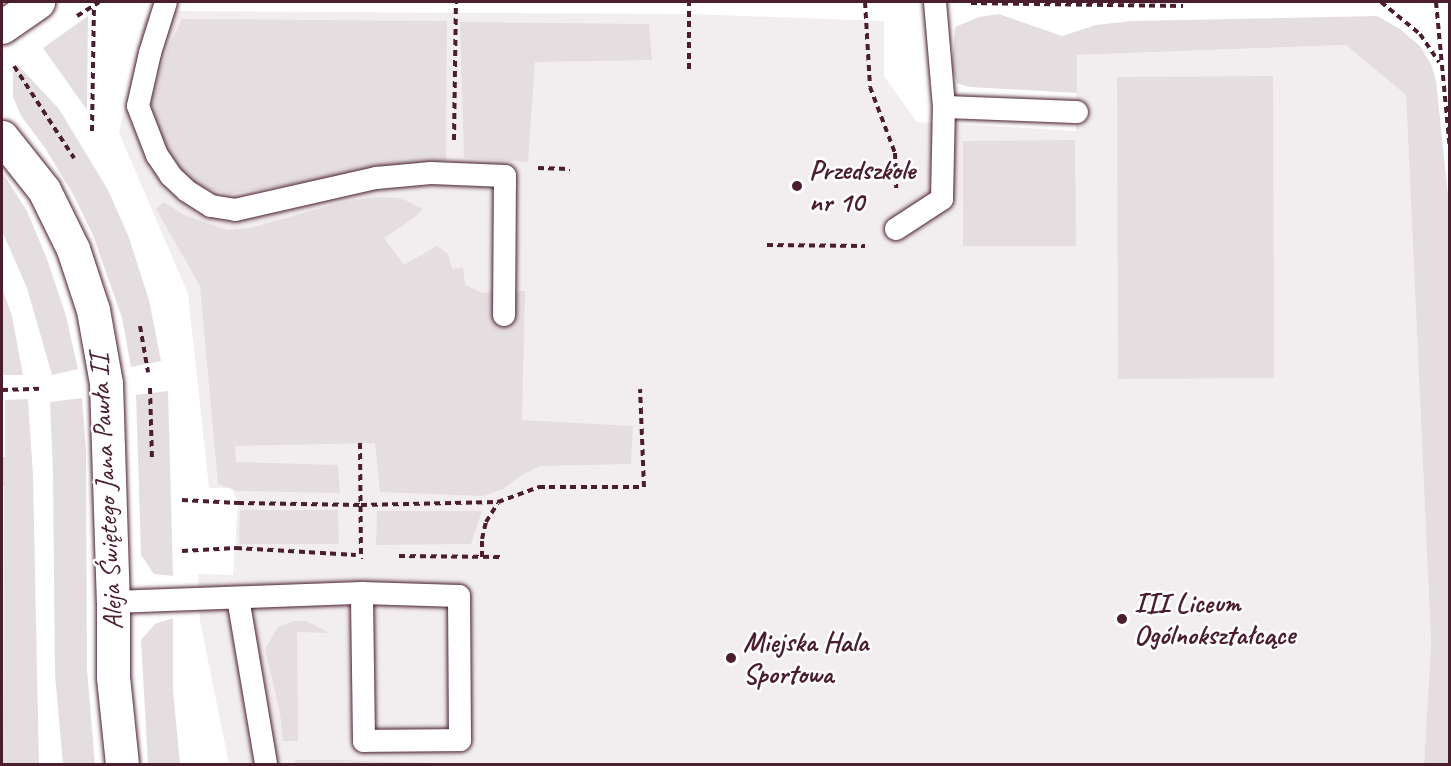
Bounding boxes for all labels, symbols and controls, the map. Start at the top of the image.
place label: Przedszkole nr 10 [809,153,915,219]
marker: Przedszkole nr 10 [790,179,804,193]
street label: Aleja Świętego Jana Pawła II [82,353,130,631]
place label: III Liceum Ogólnokształcące [1134,586,1295,652]
marker: III Liceum Ogólnokształcące [1115,612,1129,626]
place label: Miejska Hala Sportowa [743,625,868,691]
marker: Miejska Hala Sportowa [724,651,738,665]

